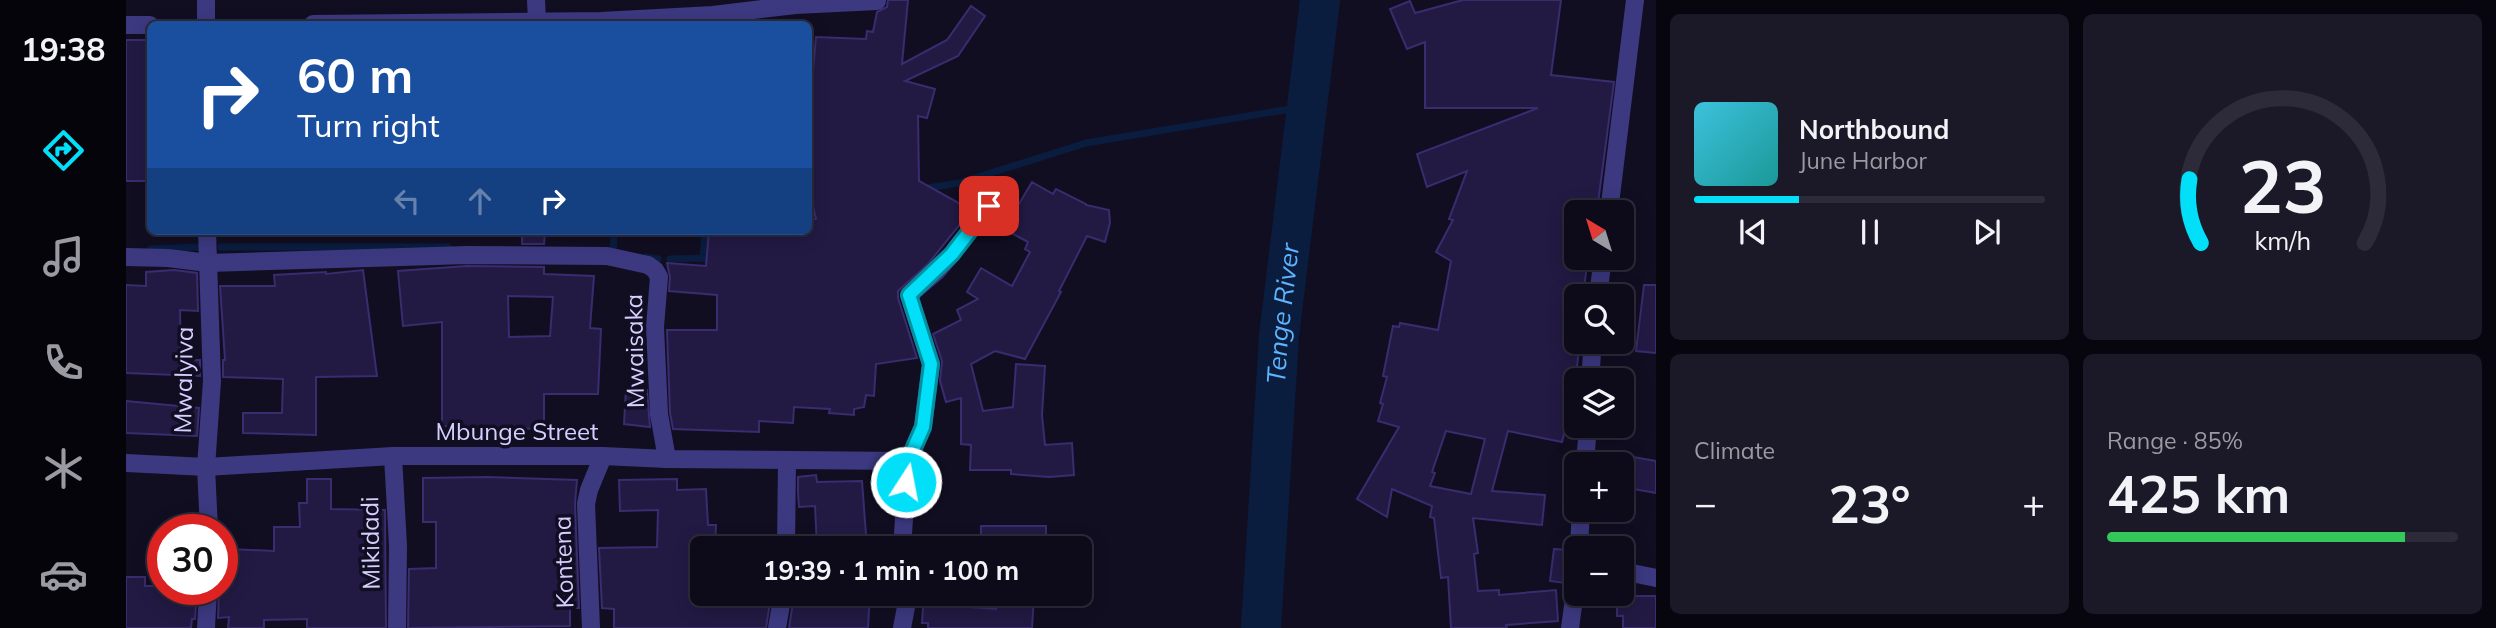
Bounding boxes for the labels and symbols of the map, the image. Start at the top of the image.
pin [959,176,1019,236]
north arrow [1564,200,1634,270]
water label: Tenge River [1259,240,1306,385]
street label: Mwaisaka [618,294,650,408]
street label: Mwalyiva [167,326,199,434]
street label: Mbunge Street [435,416,599,446]
position arrow [869,445,943,519]
street label: Mikidadi [354,496,386,590]
speed limit sign: 30 [147,514,238,605]
street label: Kontena [546,515,580,609]

